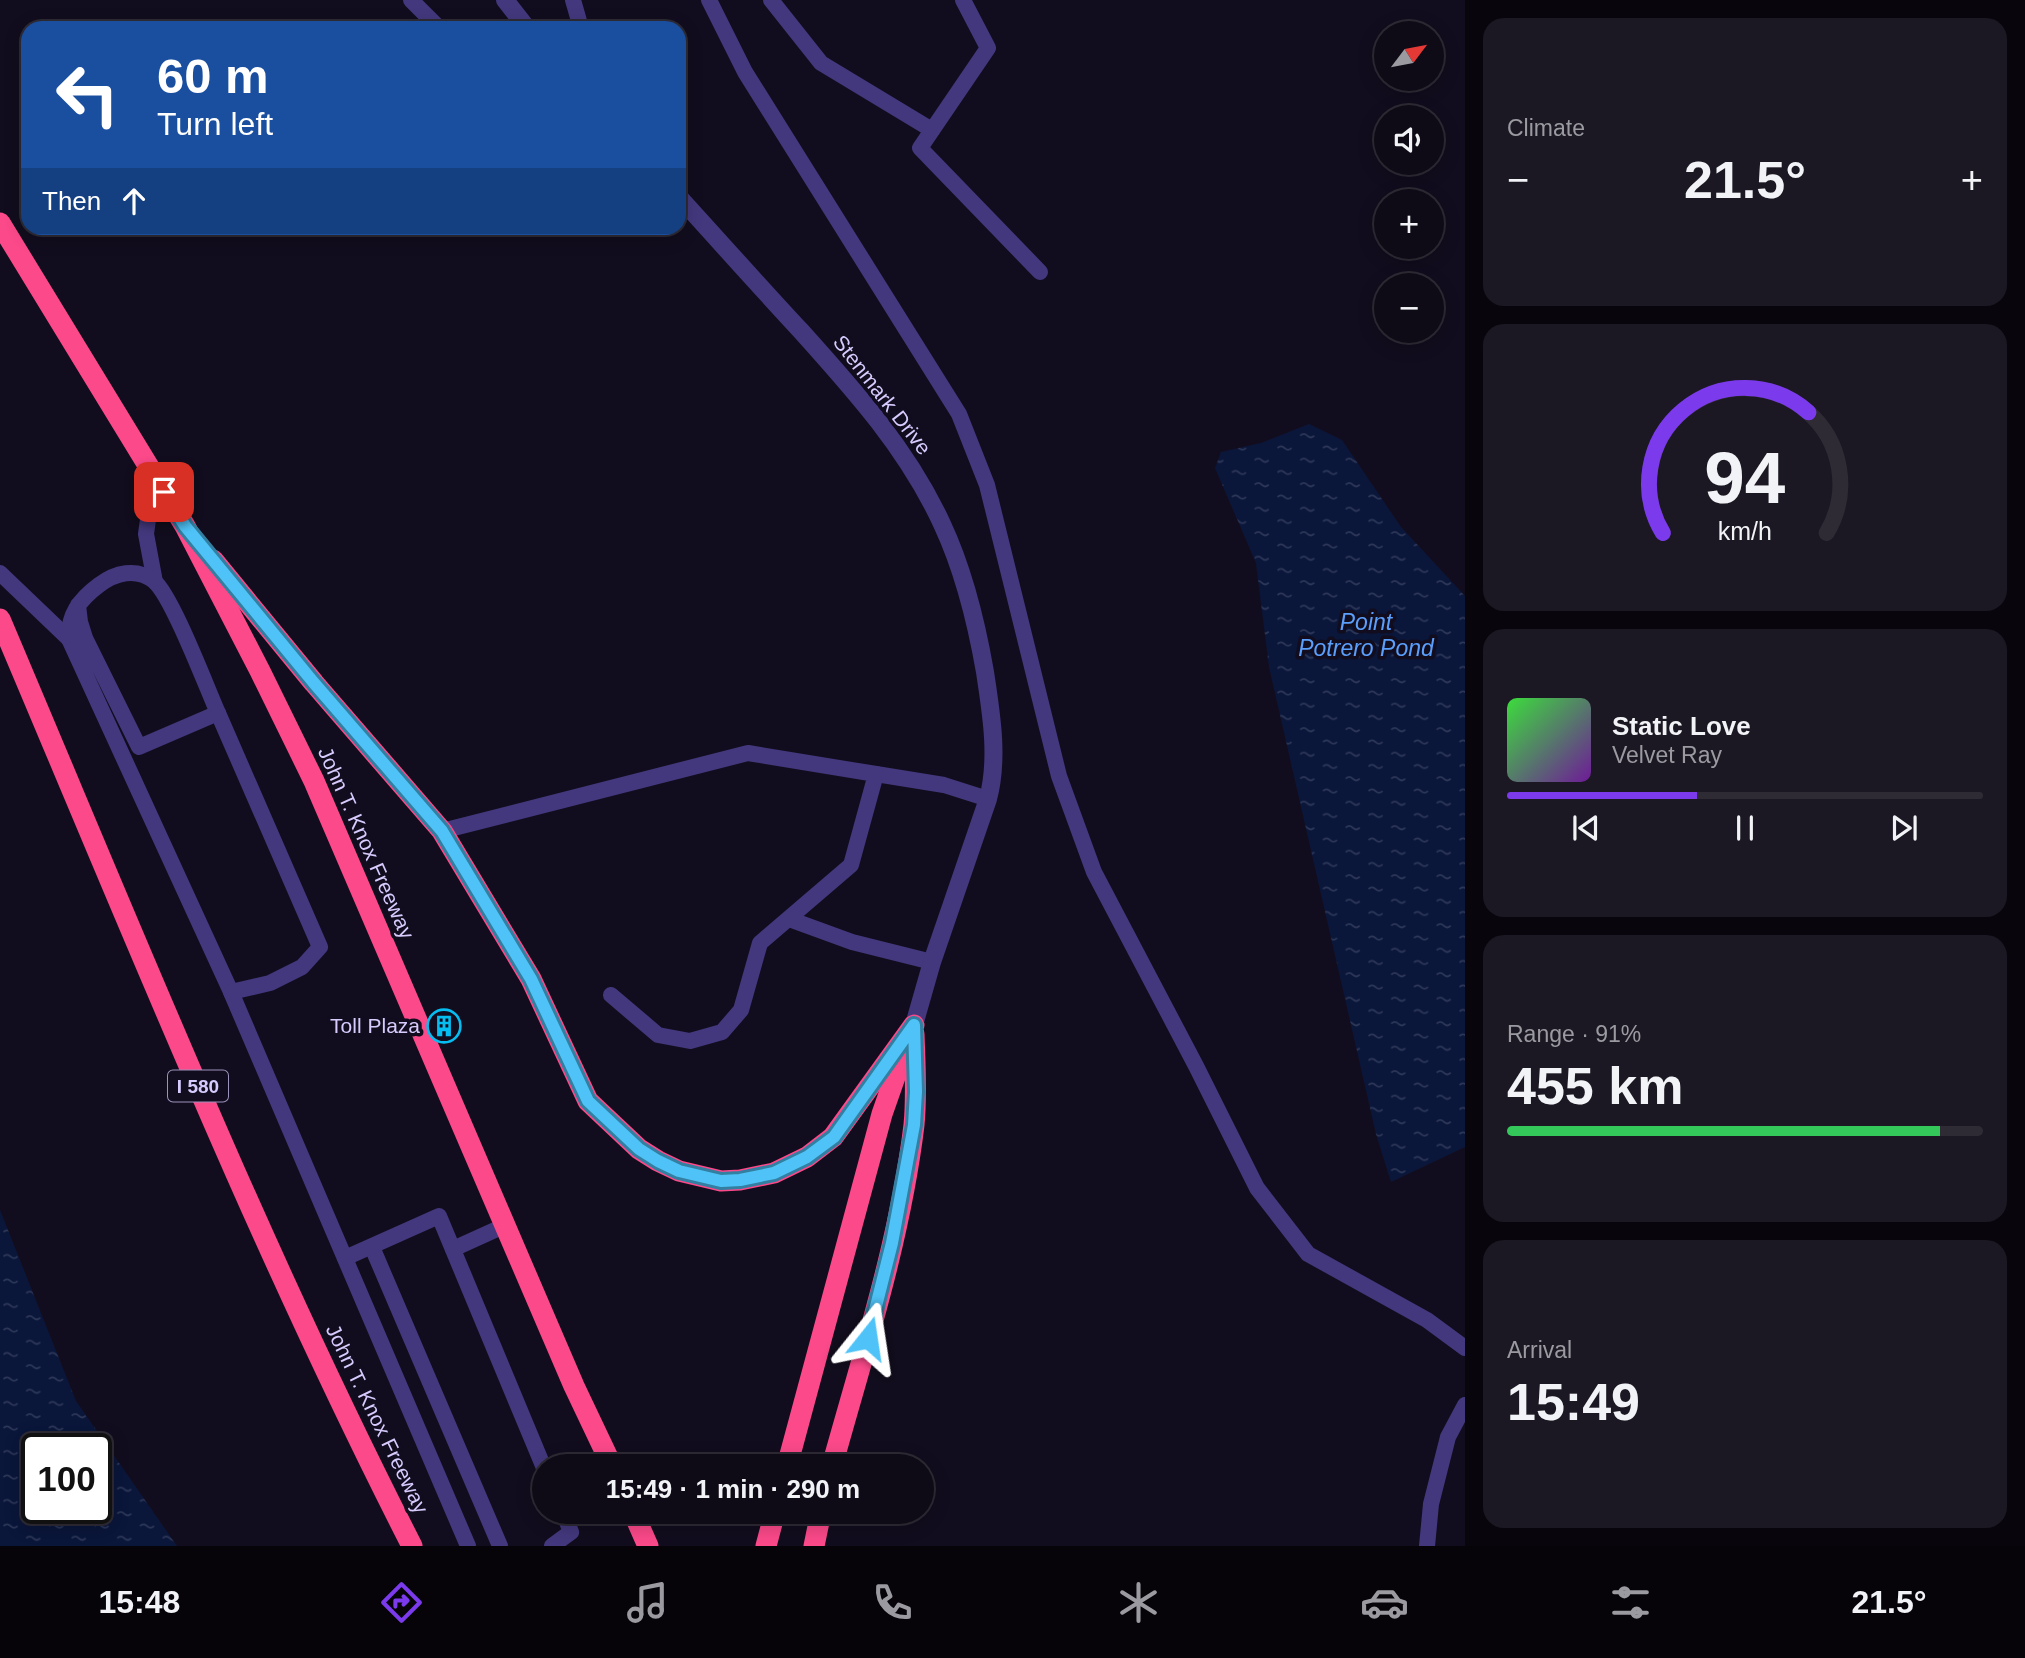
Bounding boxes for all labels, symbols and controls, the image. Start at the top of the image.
north arrow [1374,21,1444,91]
map controls [1374,21,1444,343]
icon: left [42,49,133,140]
text: 60 m [157,49,269,103]
button: sound [1374,105,1444,175]
text: Turn left [157,106,273,142]
text: Climate [1507,115,1585,141]
text: 21.5° [1684,151,1806,209]
text: − [1507,159,1529,201]
text: + [1961,159,1983,201]
icon: ahead [115,182,153,220]
text: Then [42,186,101,216]
button: + [1374,189,1444,259]
button: − [1374,273,1444,343]
street label: Stenmark Drive [829,331,936,459]
text: 94 [1705,438,1786,519]
pin [134,462,194,522]
icon: arrive [145,473,183,511]
text: km/h [1718,517,1772,545]
water label: Point Potrero Pond [1298,609,1435,661]
text: Static Love [1612,711,1751,741]
text: Velvet Ray [1612,742,1722,768]
street label: John T. Knox Freeway [314,743,419,943]
icon: previous [1567,809,1605,847]
icon: pause [1726,809,1764,847]
icon: next [1885,809,1923,847]
building icon: Toll Plaza [425,1007,463,1045]
place label: Toll Plaza [330,1014,420,1037]
text: Range · 91% [1507,1021,1641,1047]
text: 455 km [1507,1057,1683,1115]
road number: I 580 [168,1070,228,1102]
position arrow [831,1301,905,1375]
street label: John T. Knox Freeway [322,1321,433,1517]
text: Arrival [1507,1337,1572,1363]
text: 15:49 [1507,1373,1640,1431]
speed limit sign: 100 [21,1433,112,1524]
text: 15:49 · 1 min · 290 m [606,1474,860,1504]
icon: directions [377,1578,426,1627]
icon: music [623,1578,672,1627]
icon: phone [868,1578,917,1627]
icon: climate [1114,1578,1163,1627]
icon: car [1360,1578,1409,1627]
icon: filters [1606,1578,1655,1627]
text: 15:48 [98,1584,180,1620]
text: 21.5° [1851,1584,1927,1620]

